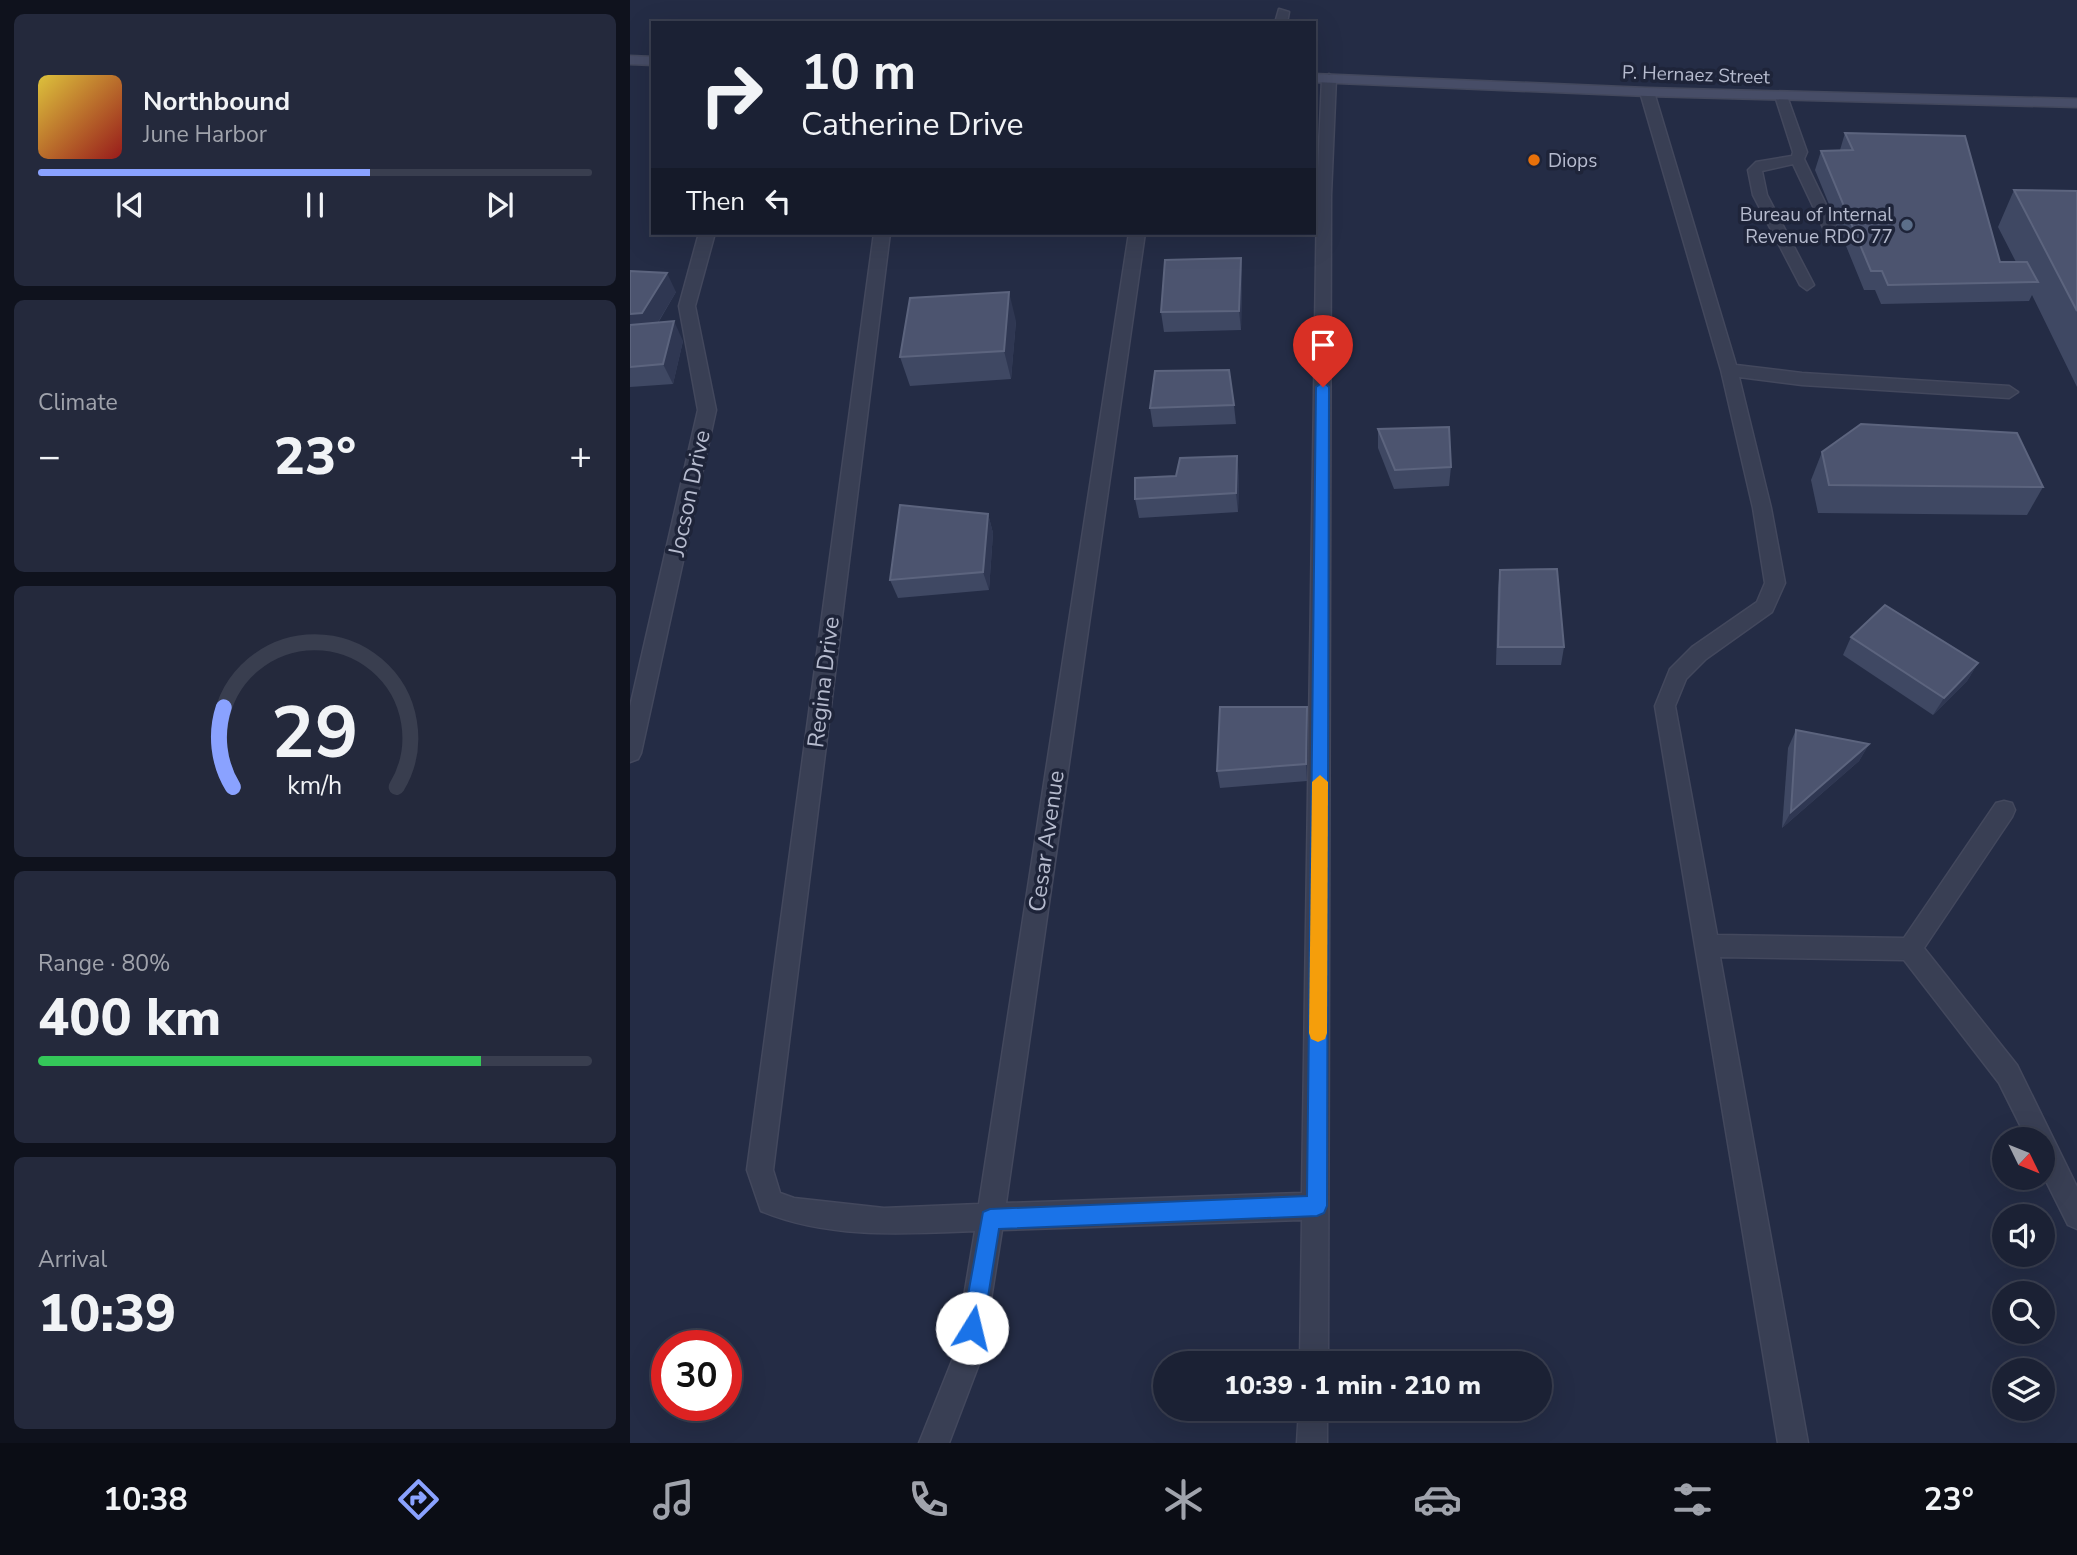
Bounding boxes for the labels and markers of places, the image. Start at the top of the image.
place label: Diops [1548,148,1597,174]
marker: Diops [1526,152,1542,168]
place label: Bureau of Internal Revenue RDO 77 [1740,202,1893,250]
marker: Bureau of Internal Revenue RDO 77 [1899,217,1915,233]
pin [1293,315,1353,387]

